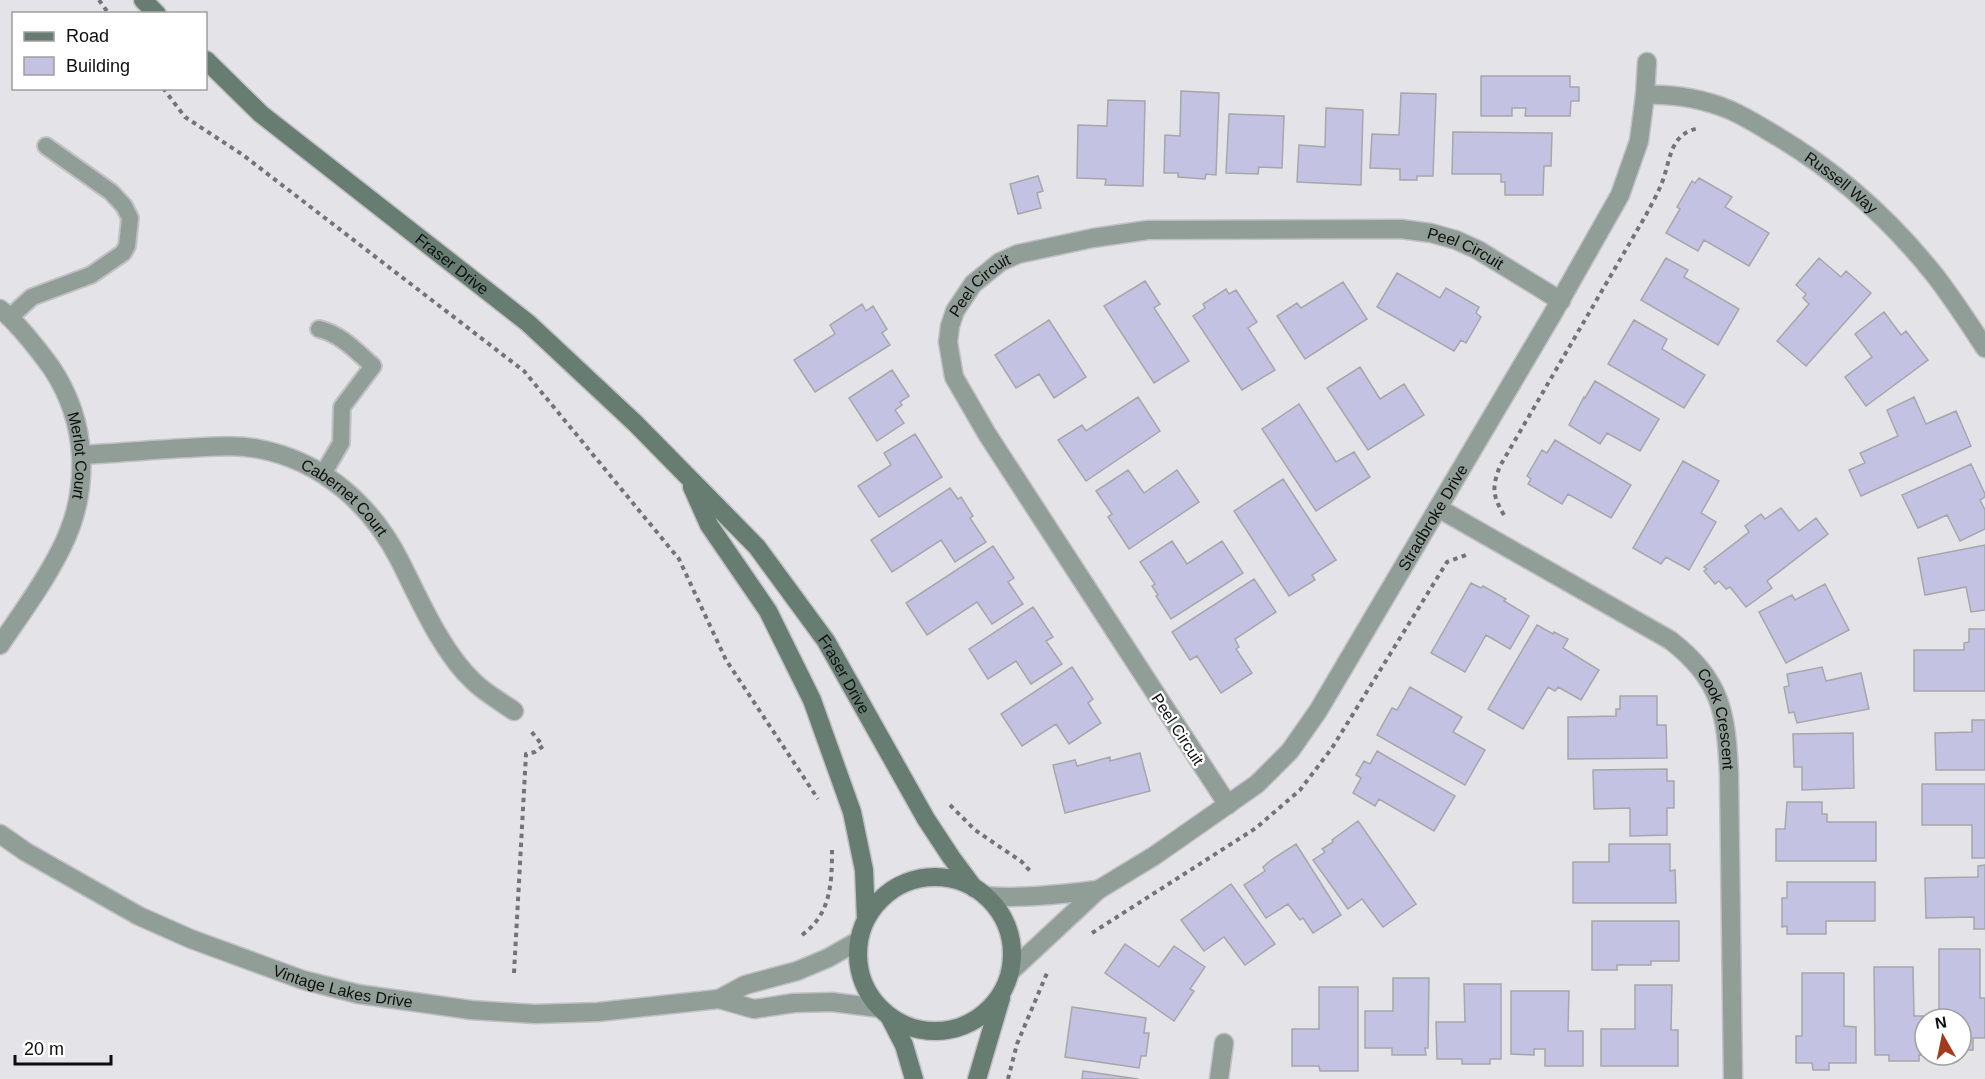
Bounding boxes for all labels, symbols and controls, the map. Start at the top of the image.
legend [12,12,207,90]
text: Road [66,26,109,46]
text: Building [66,56,130,76]
street label: Russell Way [1801,148,1881,217]
street label: Peel Circuit [1426,224,1507,273]
street label: Fraser Drive [412,230,492,298]
street label: Peel Circuit [946,250,1013,320]
street label: Merlot Court [64,410,89,501]
street label: Cabernet Court [299,456,391,540]
street label: Stradbroke Drive [1395,461,1471,574]
street label: Fraser Drive [815,631,873,717]
street label: Cook Crescent [1694,665,1737,771]
street label: Peel Circuit [1148,690,1207,769]
street label: Vintage Lakes Drive [271,962,414,1011]
north arrow [1913,1007,1973,1067]
text: N [1934,1013,1948,1032]
scale bar [15,1028,111,1066]
text: 20 m [24,1039,64,1059]

